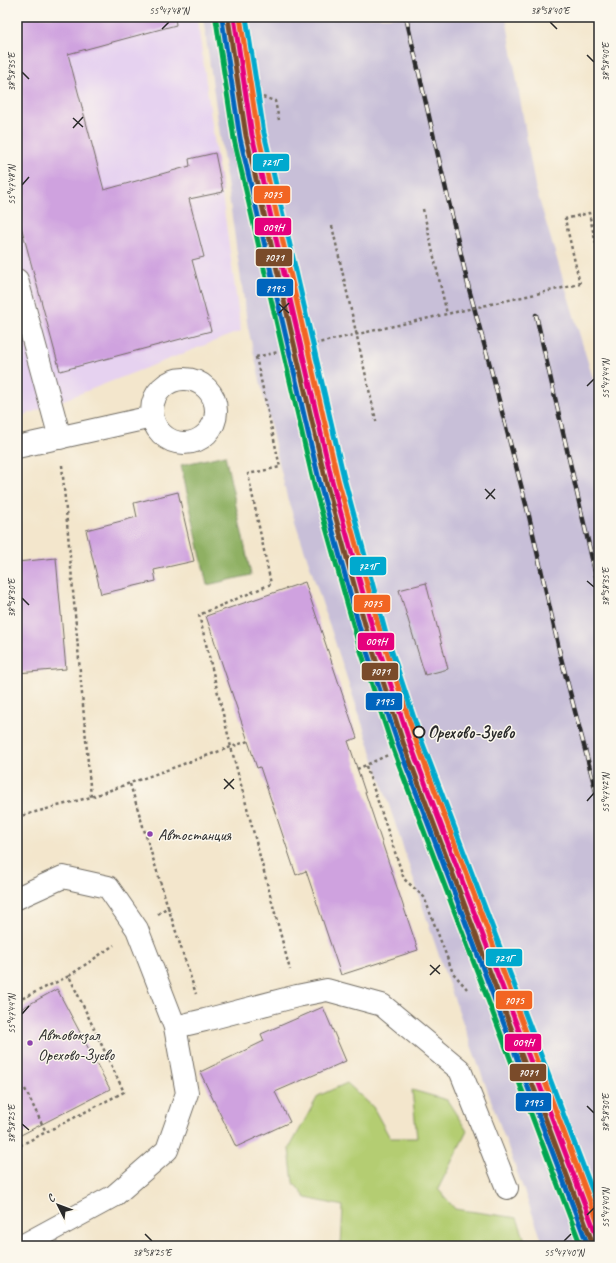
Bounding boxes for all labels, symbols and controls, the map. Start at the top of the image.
text: 55°47'48"N [149,4,191,17]
text: 38°58'40"E [531,4,571,17]
text: 38°58'40"E [599,41,612,81]
text: 38°58'35"E [5,51,18,91]
line badge: 721Г [252,153,290,172]
text: 721Г [261,155,284,169]
text: 55°47'48"N [5,163,18,205]
line badge: 7075 [253,185,291,204]
text: 7075 [262,187,283,201]
line badge: 009Н [254,217,292,236]
text: 009Н [262,220,286,234]
line badge: 7071 [255,248,293,267]
text: 7071 [264,250,285,264]
line badge: 7195 [256,278,294,297]
text: 7195 [265,281,286,295]
text: 55°47'44"N [599,357,612,399]
line badge: 721Г [349,556,387,576]
text: 721Г [358,559,381,573]
text: 38°58'35"E [599,566,612,606]
text: 38°58'30"E [5,577,18,617]
line badge: 7075 [353,594,391,613]
text: 7075 [362,596,383,610]
line badge: 009Н [357,632,395,651]
text: 009Н [365,634,389,648]
line badge: 7071 [361,662,399,681]
text: 7071 [370,664,391,678]
line badge: 7195 [365,692,403,711]
text: 7195 [374,694,395,708]
place label: Орехово-Зуево [428,722,516,743]
marker: Орехово-Зуево [412,725,426,739]
text: 55°47'42"N [599,771,612,813]
place label: Автостанция [158,825,232,845]
marker: Автостанция [145,829,155,839]
line badge: 721Г [485,948,523,967]
text: 721Г [494,951,517,965]
line badge: 7075 [495,990,533,1010]
text: 55°47'44"N [5,992,18,1034]
text: 7075 [504,993,525,1007]
place label: Автовокзал Орехово-Зуево [38,1025,115,1065]
line badge: 009Н [504,1033,542,1052]
text: 009Н [512,1035,536,1049]
marker: Автовокзал Орехово-Зуево [25,1038,35,1048]
line badge: 7071 [509,1063,547,1082]
text: 7071 [518,1065,539,1079]
line badge: 7195 [515,1092,552,1112]
text: 38°58'30"E [599,1092,612,1132]
text: 7195 [523,1095,544,1109]
text: 38°58'25"E [5,1103,18,1143]
north arrow [38,1185,78,1225]
text: 55°47'40"N [599,1186,612,1228]
text: С [44,1190,59,1205]
text: 38°58'25"E [133,1246,173,1259]
text: 55°47'40"N [544,1246,586,1259]

